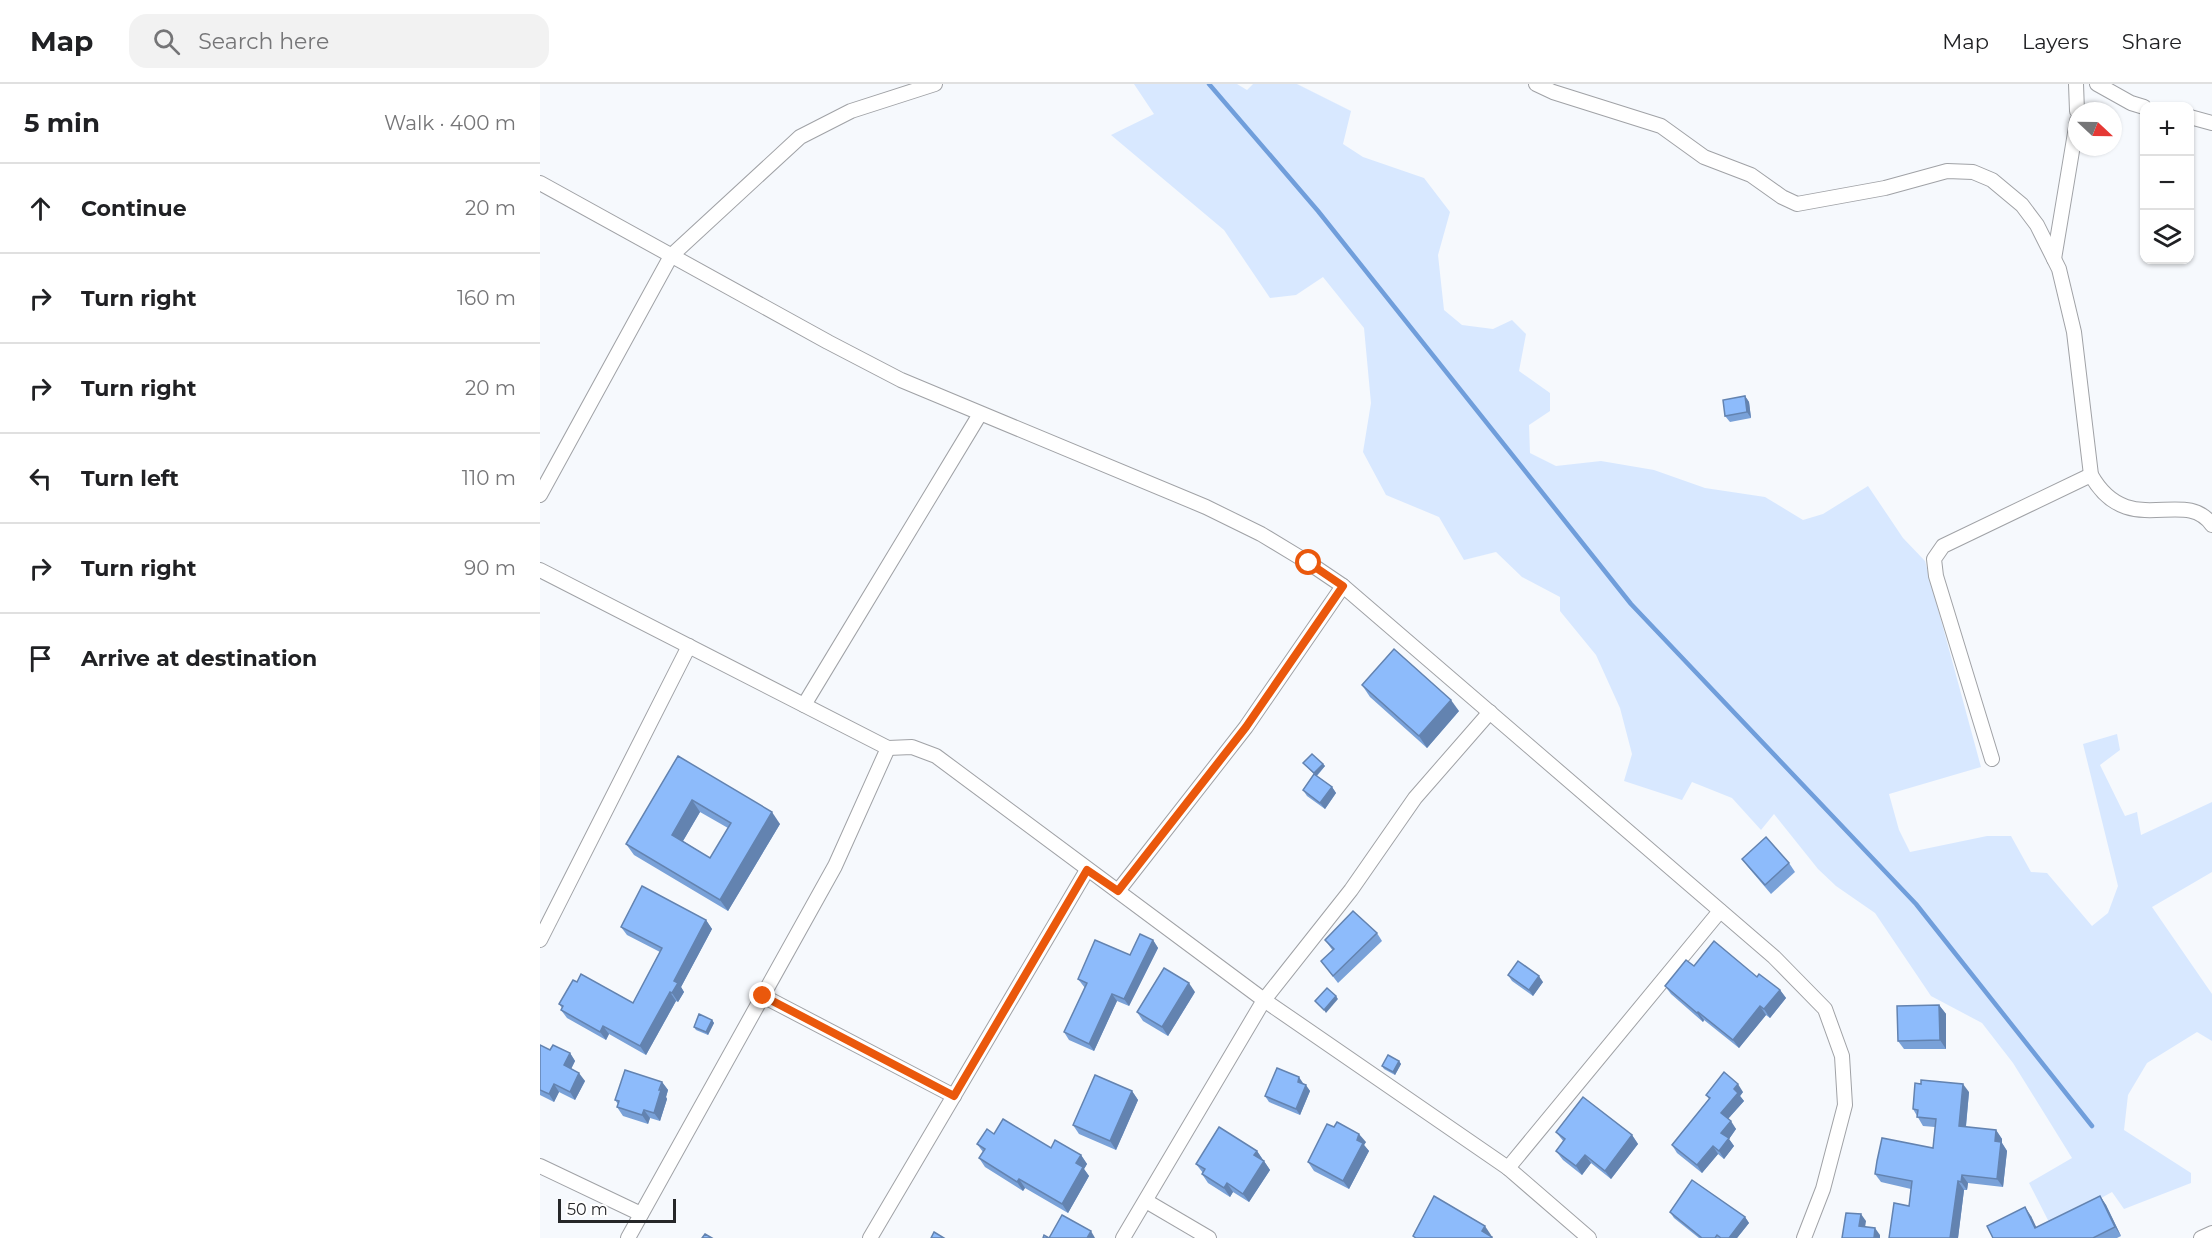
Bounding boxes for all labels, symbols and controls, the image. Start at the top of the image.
search box [129,14,549,68]
text: Map [30,24,93,58]
icon: search [150,25,183,58]
text: Search here [198,28,329,55]
text: Map [1942,29,1989,54]
text: Layers [2022,29,2089,54]
text: Share [2122,29,2182,54]
north arrow [2068,102,2122,156]
map controls [2140,102,2194,264]
button: + [2140,102,2194,156]
text: 5 min [24,107,100,139]
text: Walk · 400 m [384,111,516,135]
button: − [2140,156,2194,210]
icon: ahead [24,192,57,225]
text: Continue [81,195,187,222]
text: 20 m [465,196,516,220]
button: layers [2140,210,2194,264]
icon: right [24,282,57,315]
text: Turn right [81,285,196,312]
text: 160 m [457,286,516,310]
icon: right [24,372,57,405]
text: Turn right [81,375,196,402]
text: 20 m [465,376,516,400]
icon: left [24,462,57,495]
text: Turn left [81,465,179,492]
text: 110 m [462,466,516,490]
route start [1295,549,1321,575]
icon: right [24,552,57,585]
text: Turn right [81,555,196,582]
text: 90 m [464,556,516,580]
icon: arrive [24,642,57,675]
text: Arrive at destination [81,645,317,672]
route end [749,982,775,1008]
scale bar [558,1196,676,1224]
text: 50 m [567,1200,608,1219]

